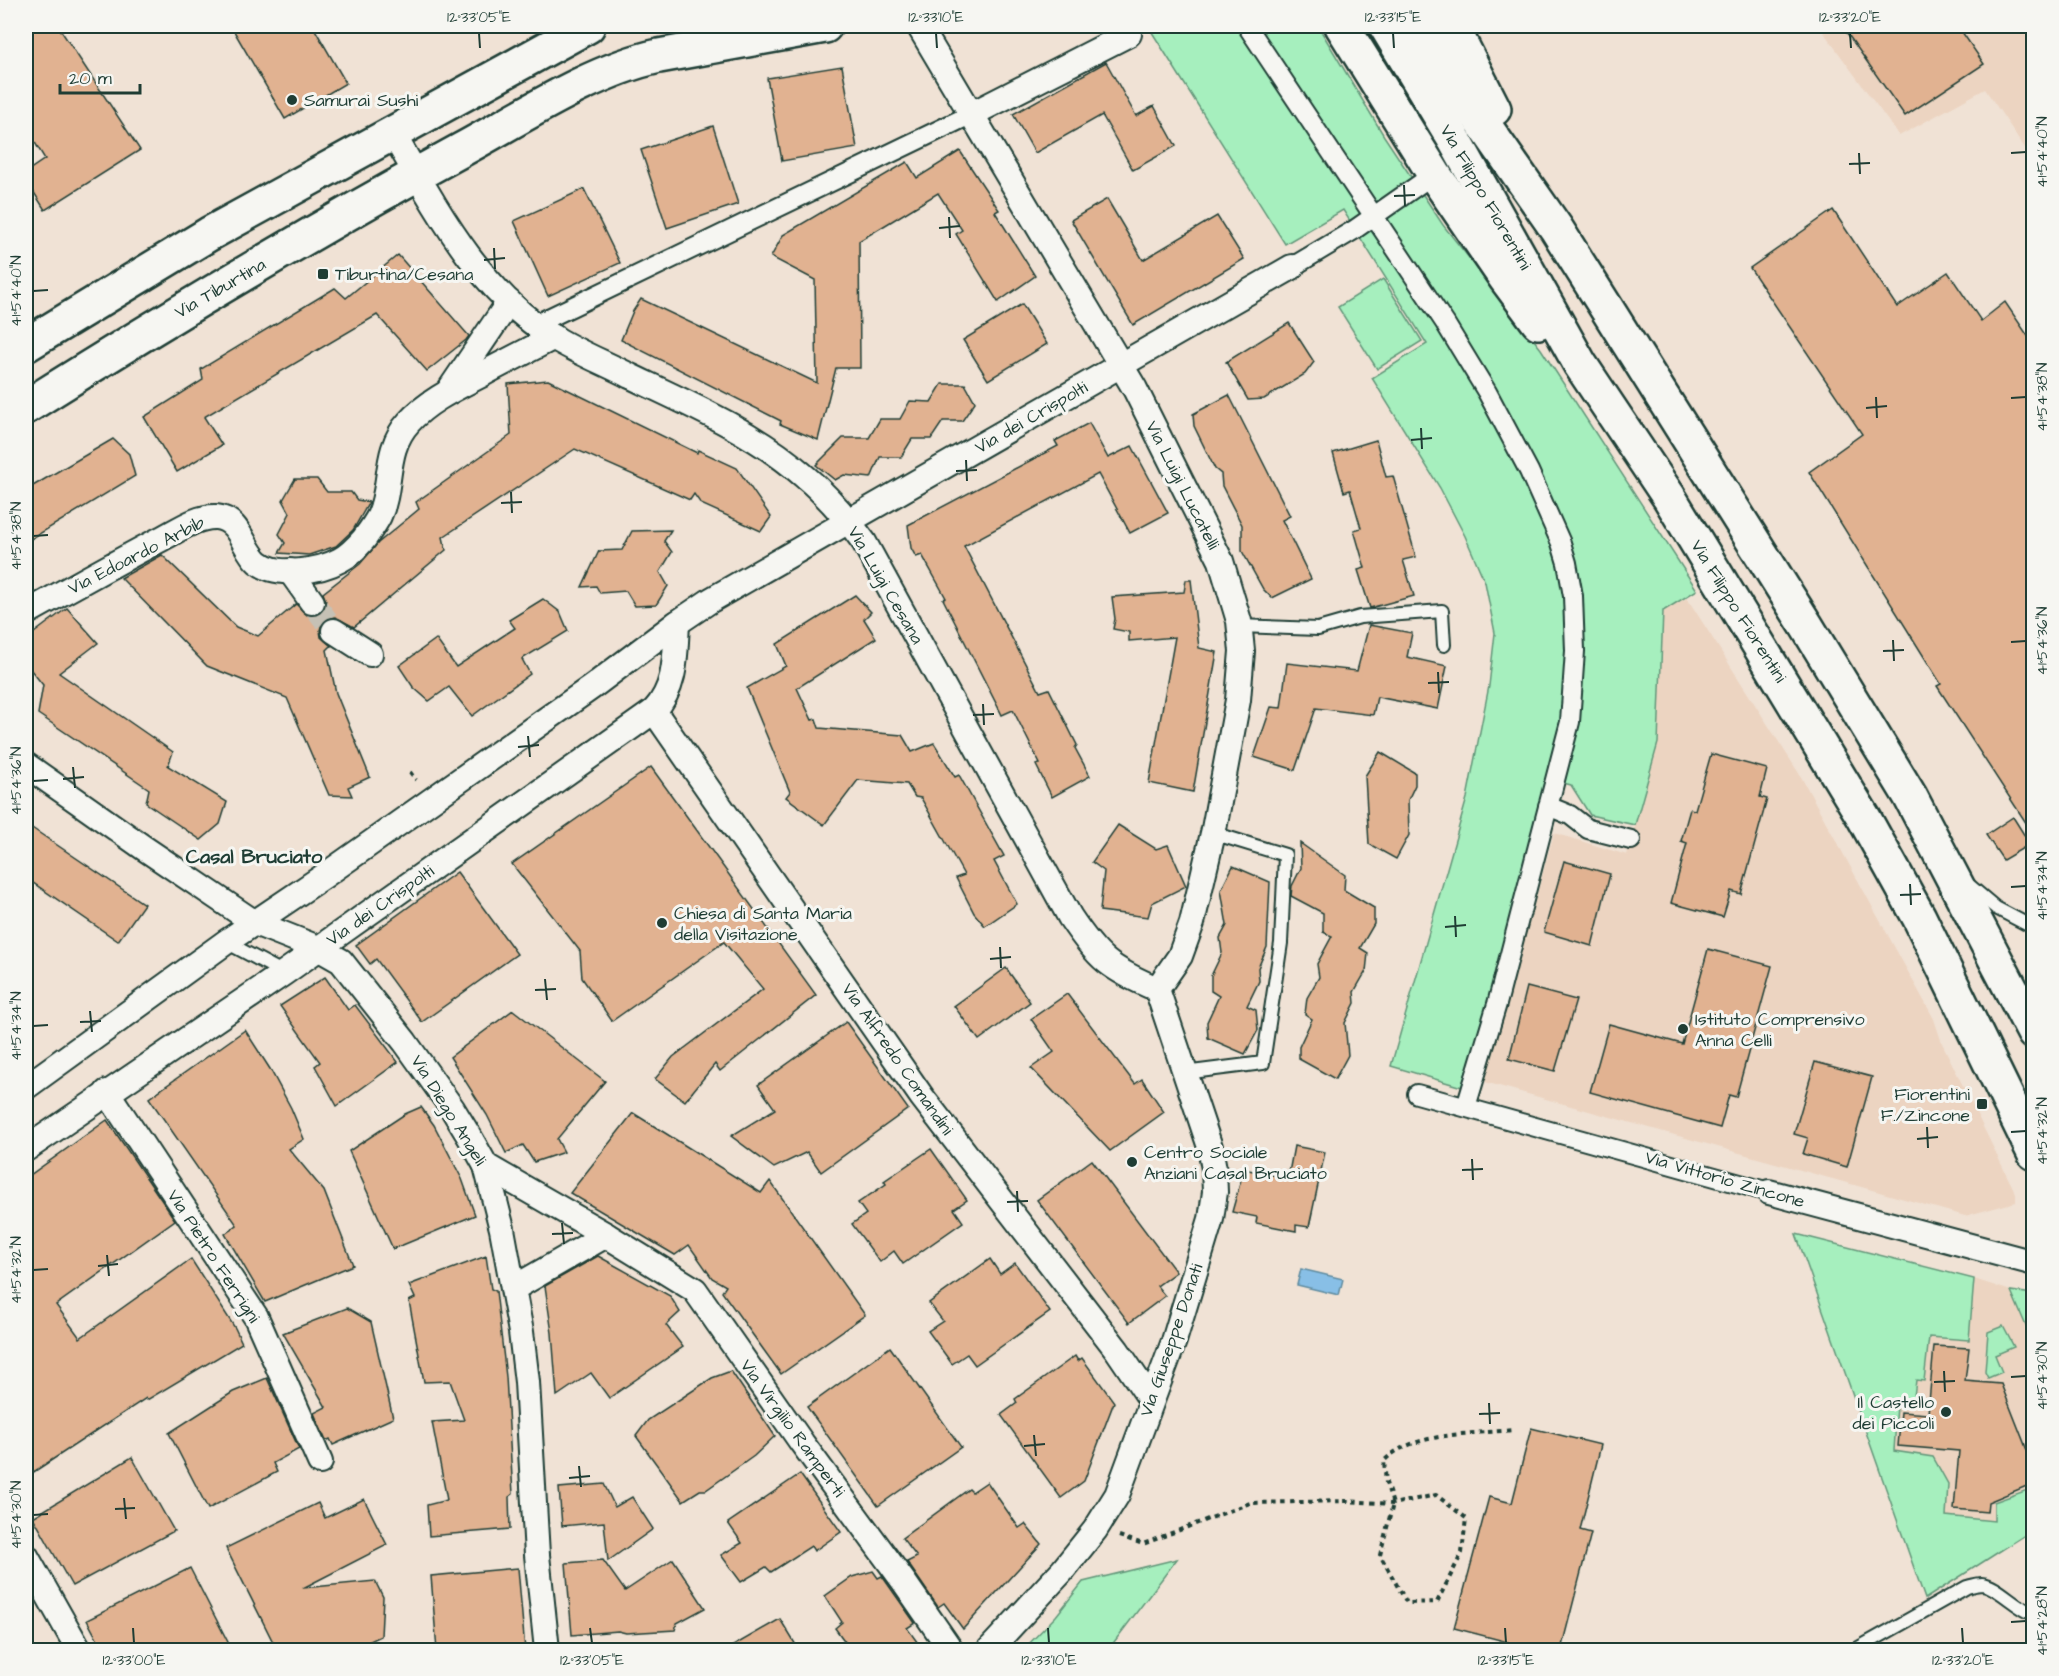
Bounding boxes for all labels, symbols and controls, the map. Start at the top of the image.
text: 12°33'05"E [447,7,511,28]
text: 12°33'10"E [908,7,964,28]
text: 12°33'15"E [1365,7,1421,28]
text: 12°33'20"E [1819,7,1881,28]
scale bar [60,57,140,95]
text: 20 m [69,66,112,91]
place label: Samurai Sushi [304,88,419,113]
marker: Samurai Sushi [285,93,299,107]
text: 41°54'40"N [2032,116,2053,188]
street label: Via Filippo Fiorentini [1434,120,1538,275]
street label: Via Tiburtina [170,252,271,325]
text: 41°54'40"N [6,255,27,327]
place label: Tiburtina/Cesana [335,262,473,287]
marker: Tiburtina/Cesana [316,267,330,281]
text: 41°54'38"N [2032,363,2053,432]
street label: Via dei Crispolti [970,375,1093,460]
street label: Via Luigi Lucatelli [1138,417,1226,555]
text: 41°54'38"N [6,502,27,571]
street label: Via Edoardo Arbib [64,510,209,601]
street label: Via Luigi Cesana [841,522,930,649]
street label: Via Filippo Fiorentini [1684,535,1793,688]
text: 41°54'36"N [2032,607,2053,675]
text: 41°54'36"N [6,747,27,815]
district label: Casal Bruciato [186,843,323,871]
text: 41°54'34"N [2032,851,2053,921]
street label: Via dei Crispolti [321,859,440,952]
place label: Chiesa di Santa Maria della Visitazione [674,901,852,947]
marker: Chiesa di Santa Maria della Visitazione [655,916,669,930]
street label: Via Alfredo Comandini [836,978,960,1141]
text: 41°54'34"N [6,991,27,1061]
place label: Istituto Comprensivo Anna Celli [1695,1007,1865,1053]
marker: Istituto Comprensivo Anna Celli [1676,1022,1690,1036]
street label: Via Diego Angeli [404,1050,493,1171]
place label: Fiorentini F./Zincone [1881,1082,1970,1128]
marker: Fiorentini F./Zincone [1975,1097,1989,1111]
text: 41°54'32"N [2032,1097,2053,1165]
place label: Centro Sociale Anziani Casal Bruciato [1144,1140,1327,1186]
street label: Via Vittorio Zincone [1642,1145,1808,1214]
marker: Centro Sociale Anziani Casal Bruciato [1125,1155,1139,1169]
street label: Via Pietro Ferrigni [160,1185,266,1329]
text: 41°54'32"N [6,1236,27,1304]
street label: Via Giuseppe Donati [1134,1260,1209,1420]
text: 41°54'30"N [2032,1342,2053,1410]
street label: Via Virgilio Ramperti [733,1354,851,1503]
place label: Il Castello dei Piccoli [1852,1390,1934,1436]
marker: Il Castello dei Piccoli [1939,1405,1953,1419]
text: 41°54'30"N [6,1481,27,1549]
text: 41°54'28"N [2032,1586,2053,1656]
text: 12°33'00"E [103,1650,166,1671]
text: 12°33'05"E [560,1650,624,1671]
text: 12°33'10"E [1021,1650,1077,1671]
text: 12°33'15"E [1478,1650,1534,1671]
text: 12°33'20"E [1932,1650,1994,1671]

